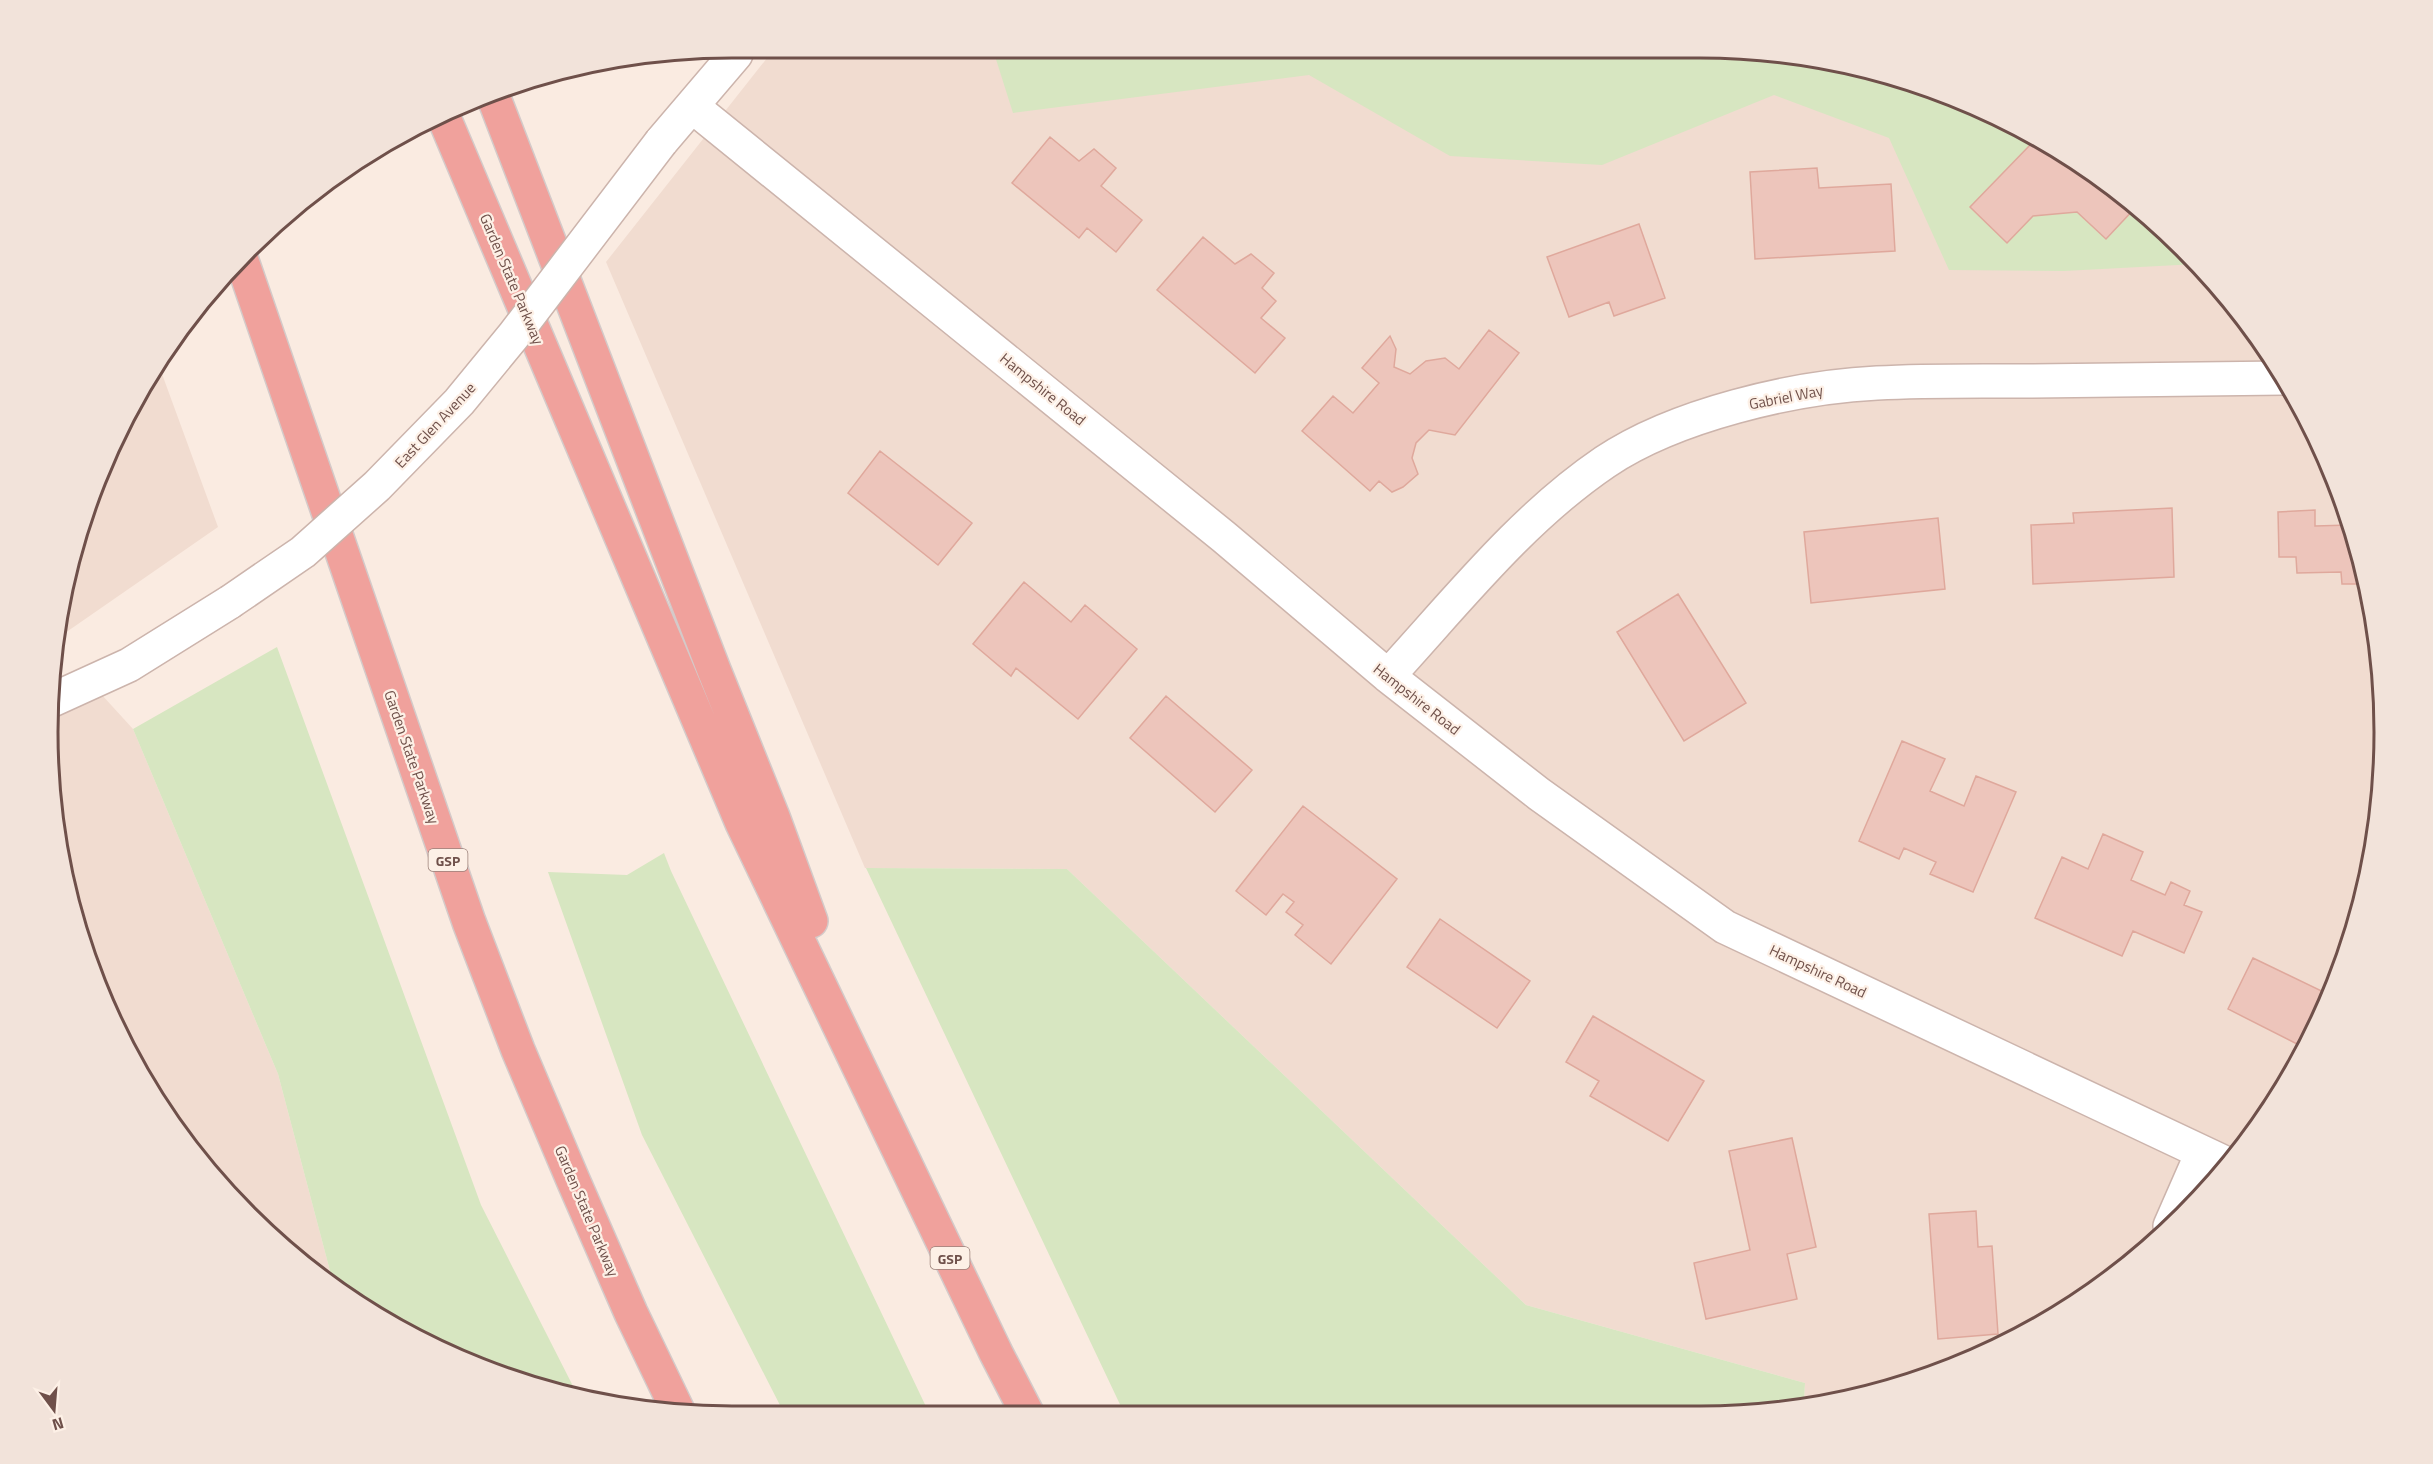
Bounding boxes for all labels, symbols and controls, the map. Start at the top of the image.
street label: Garden State Parkway [474,210,550,348]
street label: Hampshire Road [995,347,1091,431]
street label: East Glen Avenue [389,377,481,473]
street label: Gabriel Way [1747,379,1825,415]
street label: Hampshire Road [1369,658,1465,740]
street label: Garden State Parkway [378,687,446,827]
road number: GSP [428,849,468,871]
street label: Hampshire Road [1766,938,1870,1004]
street label: Garden State Parkway [549,1142,625,1280]
road number: GSP [930,1247,970,1269]
north arrow [24,1380,84,1440]
text: N [49,1411,67,1437]

